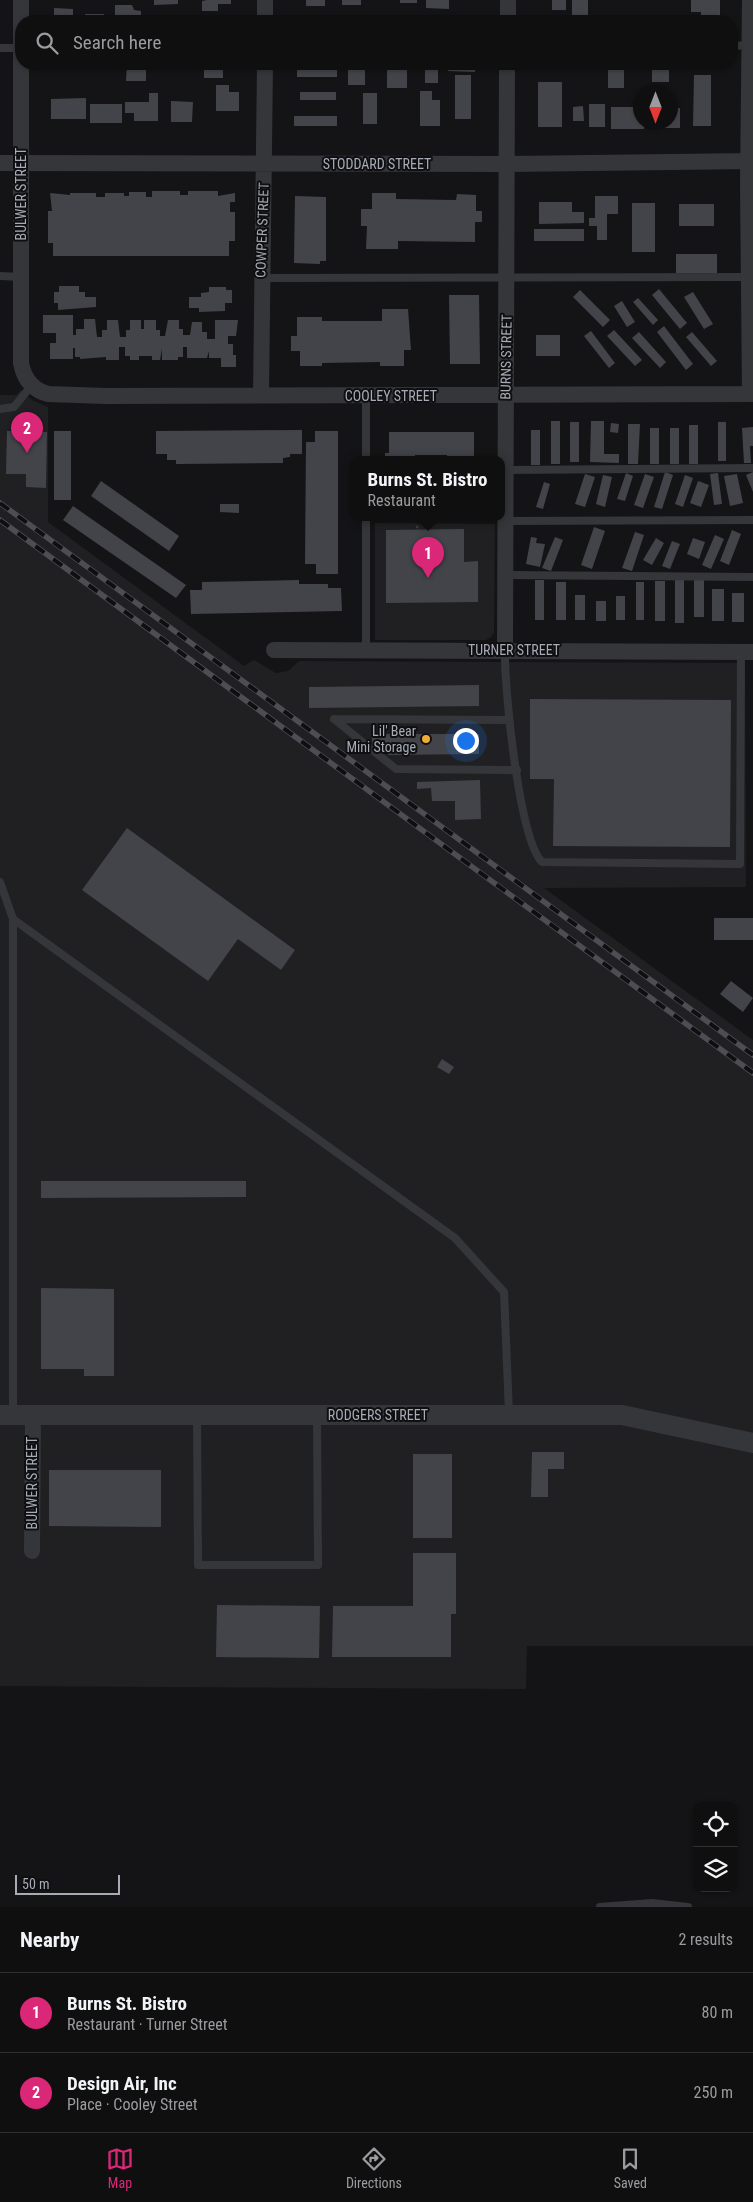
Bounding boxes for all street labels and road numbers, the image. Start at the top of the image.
street label: BULWER STREET [13,148,29,240]
street label: STODDARD STREET [323,156,431,172]
street label: COWPER STREET [252,182,272,278]
street label: BURNS STREET [497,314,515,400]
street label: COOLEY STREET [345,388,437,404]
street label: TURNER STREET [468,642,560,658]
street label: RODGERS STREET [328,1407,428,1423]
street label: BULWER STREET [24,1437,40,1529]

